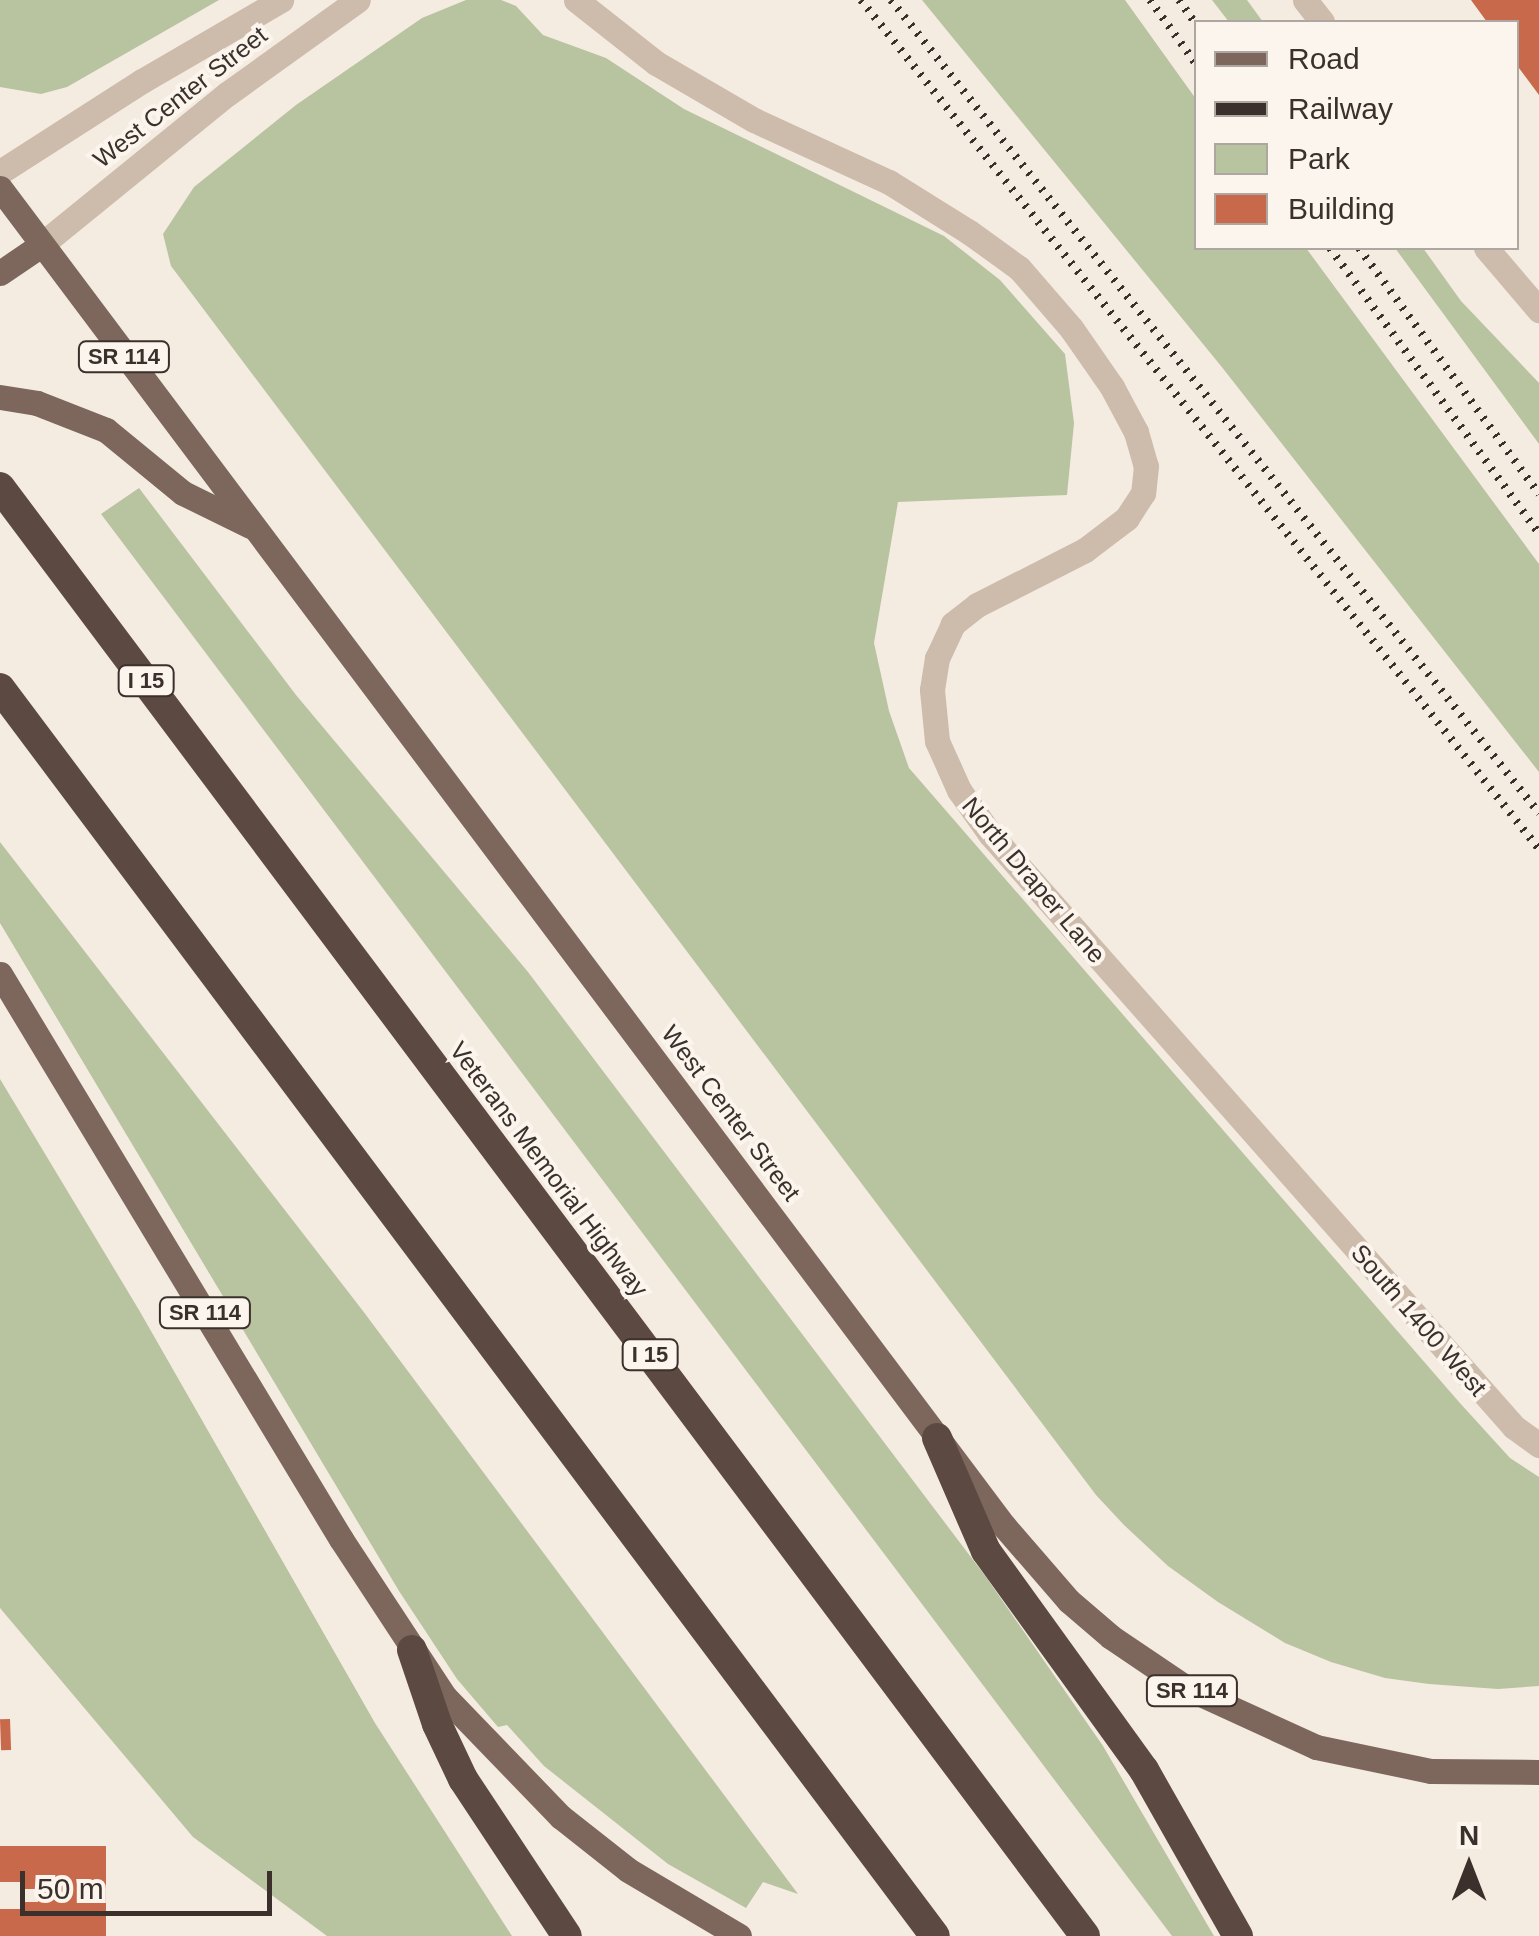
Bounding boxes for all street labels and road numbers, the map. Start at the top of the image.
street label: West Center Street [87,20,273,174]
road number: SR 114 [76,340,172,374]
road number: I 15 [116,664,176,698]
street label: North Draper Lane [956,791,1112,969]
street label: West Center Street [655,1019,807,1207]
street label: Veterans Memorial Highway [443,1036,655,1302]
street label: South 1400 West [1345,1238,1493,1402]
road number: SR 114 [158,1296,252,1330]
road number: I 15 [620,1338,680,1372]
road number: SR 114 [1144,1674,1240,1708]

